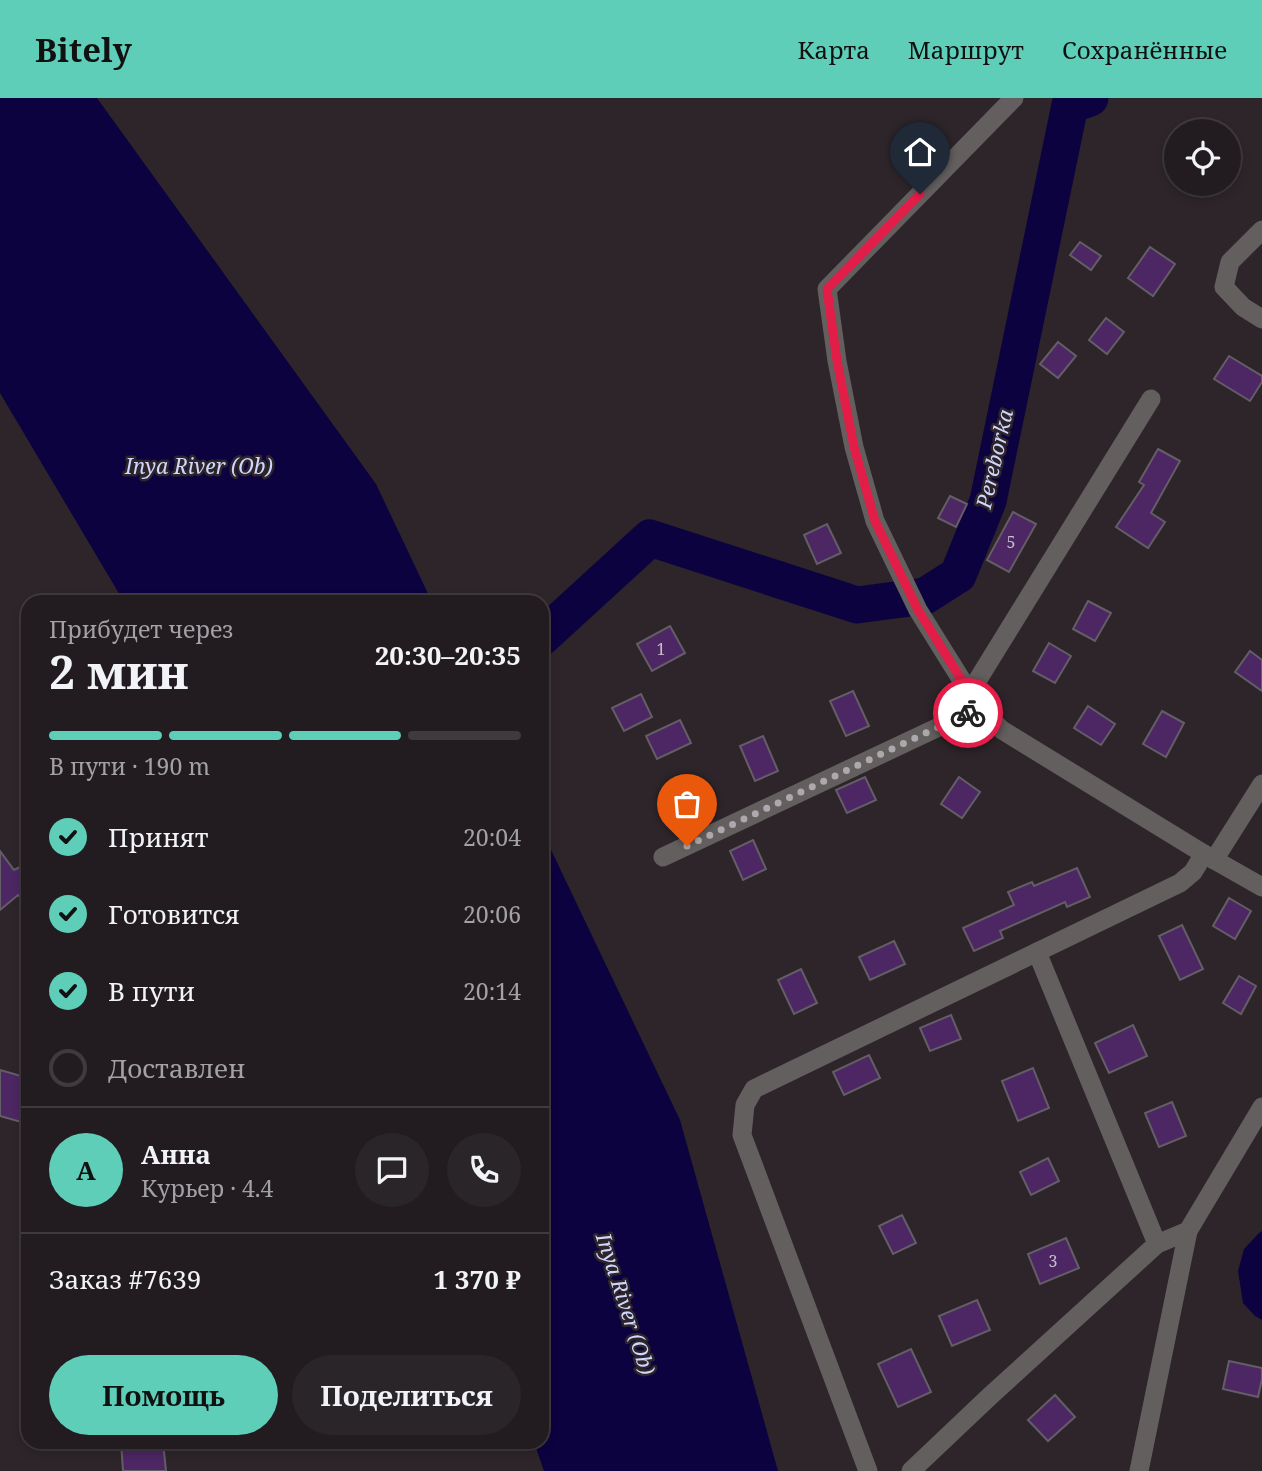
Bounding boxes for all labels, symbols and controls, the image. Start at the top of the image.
text: Bitely [35,27,132,72]
text: Карта [798,33,870,66]
text: Маршрут [908,33,1024,66]
text: Сохранённые [1062,33,1227,66]
map controls [1164,119,1241,196]
button: locate [1164,119,1241,196]
pin [890,122,950,194]
icon: home [901,133,939,171]
water label: Pereborka [969,406,1019,512]
water label: Inya River (Ob) [124,452,273,480]
house number: 5 [1007,531,1015,553]
text: Прибудет через [49,613,233,645]
text: 20:30–20:35 [375,637,521,673]
house number: 1 [657,638,665,660]
text: 2 мин [49,640,188,702]
courier [933,678,1003,748]
icon: bike [949,694,987,732]
text: В пути · 190 m [49,750,210,782]
pin [657,774,717,846]
icon: bag [668,785,706,823]
icon: check [49,818,87,856]
text: Принят [108,819,209,855]
text: 20:04 [463,821,521,853]
icon: check [49,895,87,933]
text: Готовится [108,896,240,932]
text: 20:06 [463,898,521,930]
icon: check [49,972,87,1010]
text: В пути [108,973,195,1009]
text: 20:14 [463,975,521,1007]
text: Доставлен [108,1050,245,1086]
button: chat [355,1133,429,1207]
button: phone [447,1133,521,1207]
text: Анна [141,1136,211,1172]
text: А [76,1152,96,1188]
text: Курьер · 4.4 [141,1172,273,1204]
water label: Inya River (Ob) [589,1228,662,1378]
house number: 3 [1049,1250,1058,1272]
text: Заказ #7639 [49,1261,201,1297]
text: 1 370 ₽ [433,1261,521,1297]
button: Помощь [49,1355,278,1435]
button: Поделиться [292,1355,521,1435]

